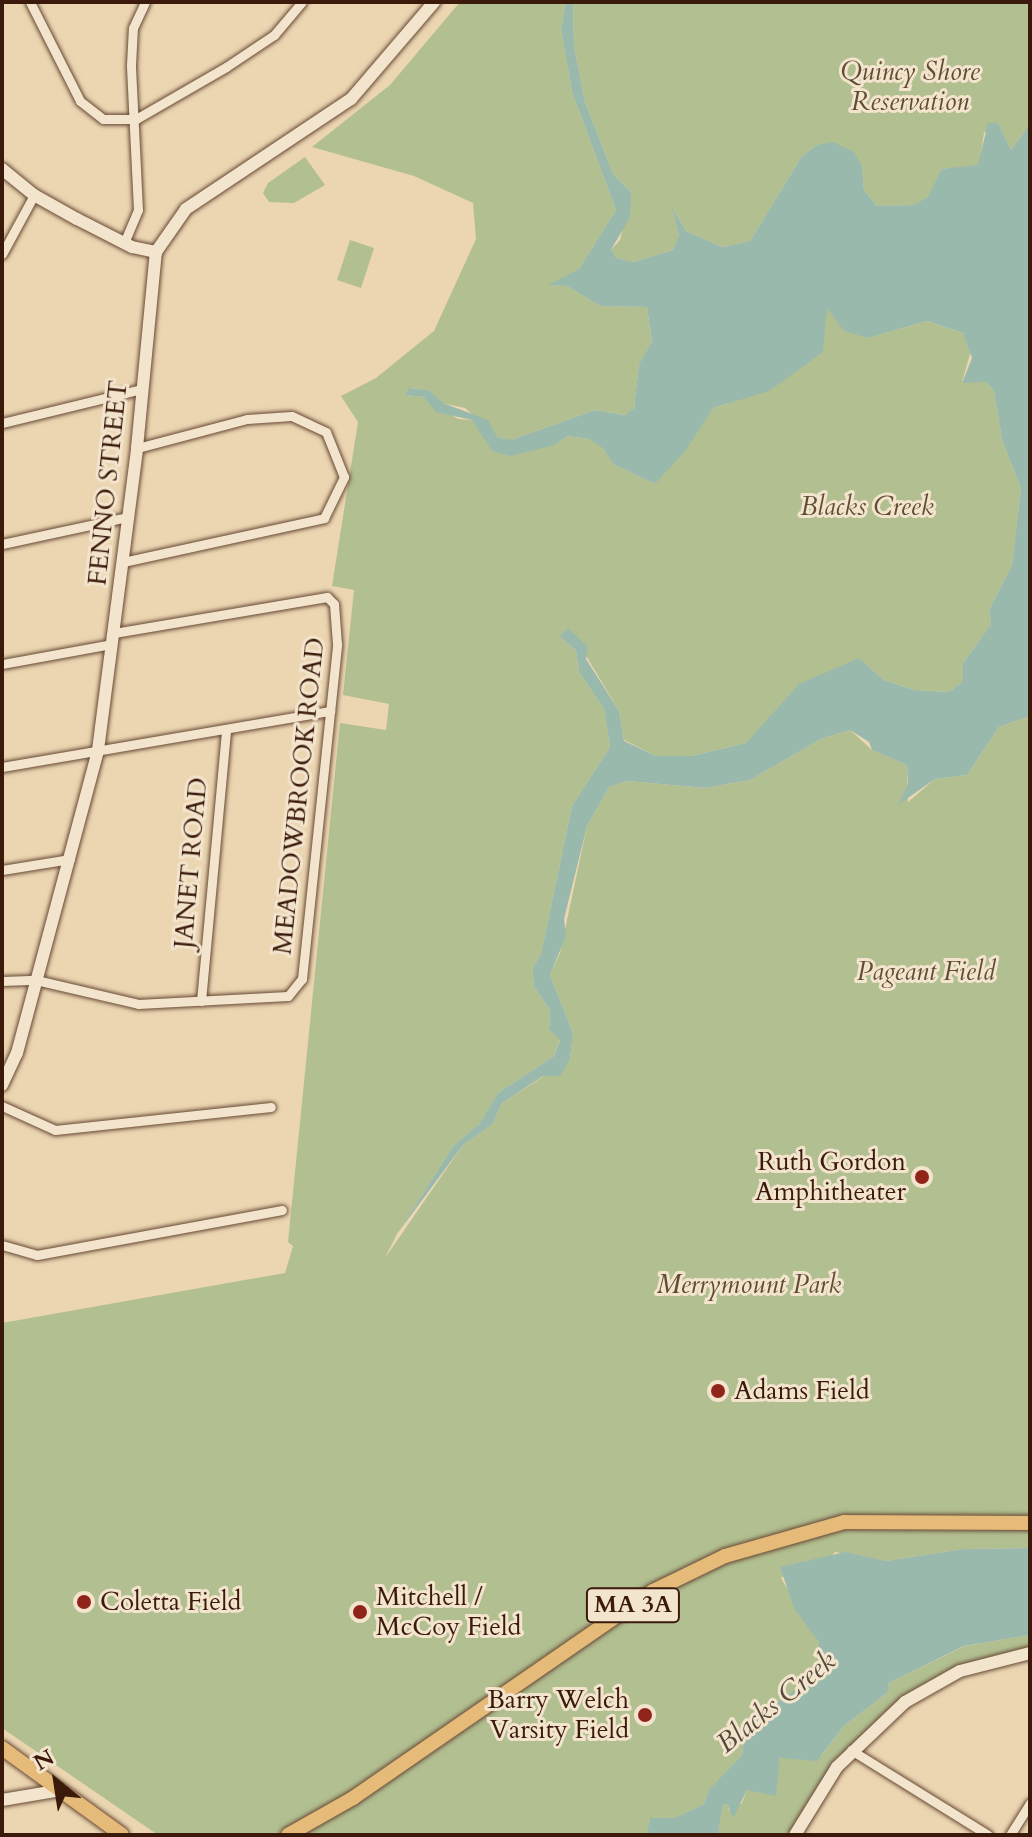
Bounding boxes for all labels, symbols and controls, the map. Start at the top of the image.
park label: Quincy Shore Reservation [840,56,980,118]
street label: FENNO STREET [82,379,134,587]
park label: Blacks Creek [800,491,934,523]
street label: MEADOWBROOK ROAD [267,636,331,956]
street label: JANET ROAD [168,776,214,950]
park label: Pageant Field [857,956,995,988]
place label: Ruth Gordon Amphitheater [755,1146,906,1208]
marker: Ruth Gordon Amphitheater [913,1168,931,1186]
park label: Merrymount Park [657,1269,841,1301]
place label: Adams Field [734,1375,870,1407]
marker: Adams Field [709,1382,727,1400]
place label: Mitchell / McCoy Field [376,1581,521,1642]
road number: MA 3A [585,1585,681,1625]
place label: Coletta Field [100,1586,241,1618]
marker: Coletta Field [75,1593,93,1611]
marker: Mitchell / McCoy Field [351,1603,369,1621]
water label: Blacks Creek [710,1644,842,1760]
place label: Barry Welch Varsity Field [487,1684,629,1746]
marker: Barry Welch Varsity Field [636,1706,654,1724]
north arrow [16,1741,96,1821]
text: N [28,1742,60,1778]

